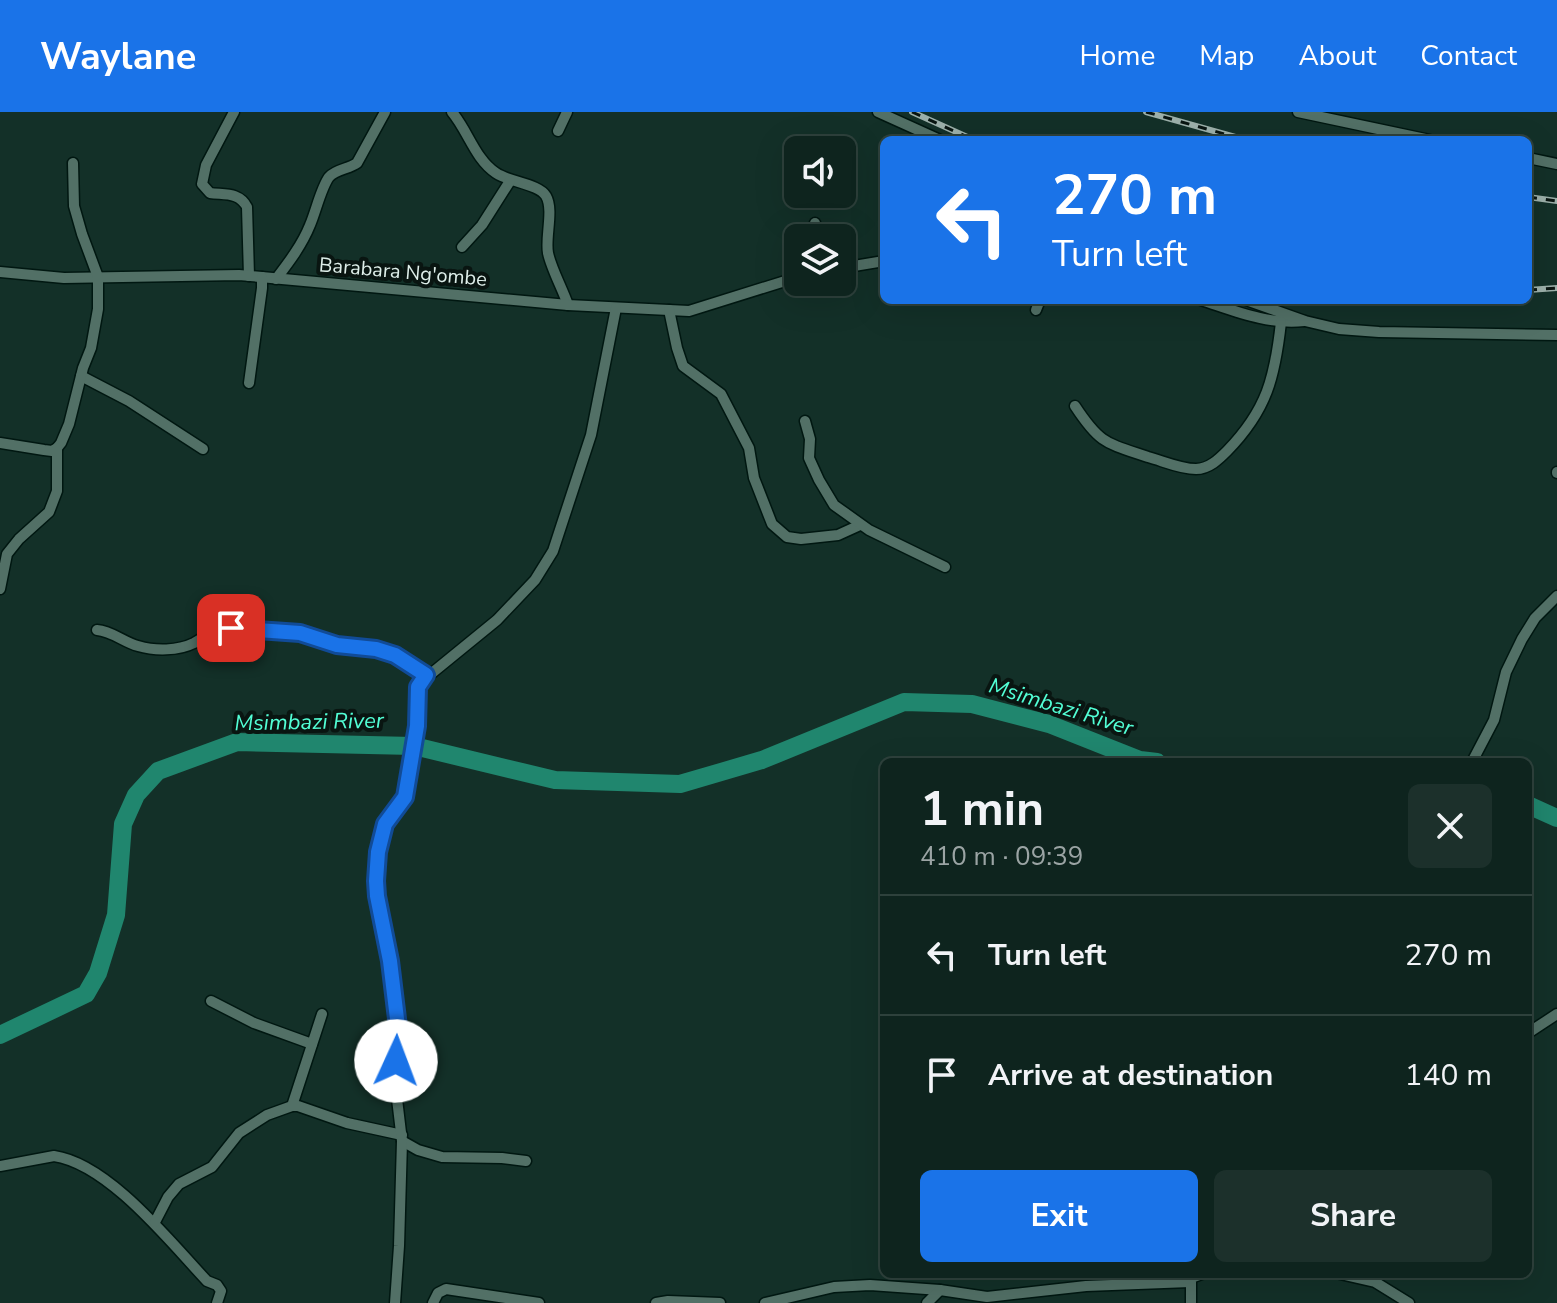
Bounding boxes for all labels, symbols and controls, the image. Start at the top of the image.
text: Waylane [40,31,196,82]
text: Home [1080,37,1155,75]
text: Map [1199,37,1254,75]
text: About [1298,37,1376,75]
text: Contact [1420,37,1517,75]
map controls [784,136,856,296]
button: sound [784,136,856,208]
text: 270 m [1052,157,1217,234]
icon: left [920,168,1024,272]
button: layers [784,224,856,296]
text: Turn left [1052,230,1187,279]
street label: Barabara Ng'ombe [318,251,488,293]
pin [197,594,265,662]
icon: arrive [209,606,253,650]
water label: Msimbazi River [985,671,1138,744]
water label: Msimbazi River [234,706,385,738]
text: 1 min [920,776,1044,842]
button: close [1408,784,1492,868]
text: 410 m · 09:39 [920,839,1083,874]
icon: left [920,933,964,977]
text: Turn left [988,935,1106,976]
text: 270 m [1405,935,1492,976]
position arrow [354,1019,438,1103]
icon: arrive [920,1053,964,1097]
text: Arrive at destination [988,1055,1273,1096]
text: 140 m [1405,1055,1492,1096]
button: Exit [920,1170,1198,1262]
button: Share [1214,1170,1492,1262]

